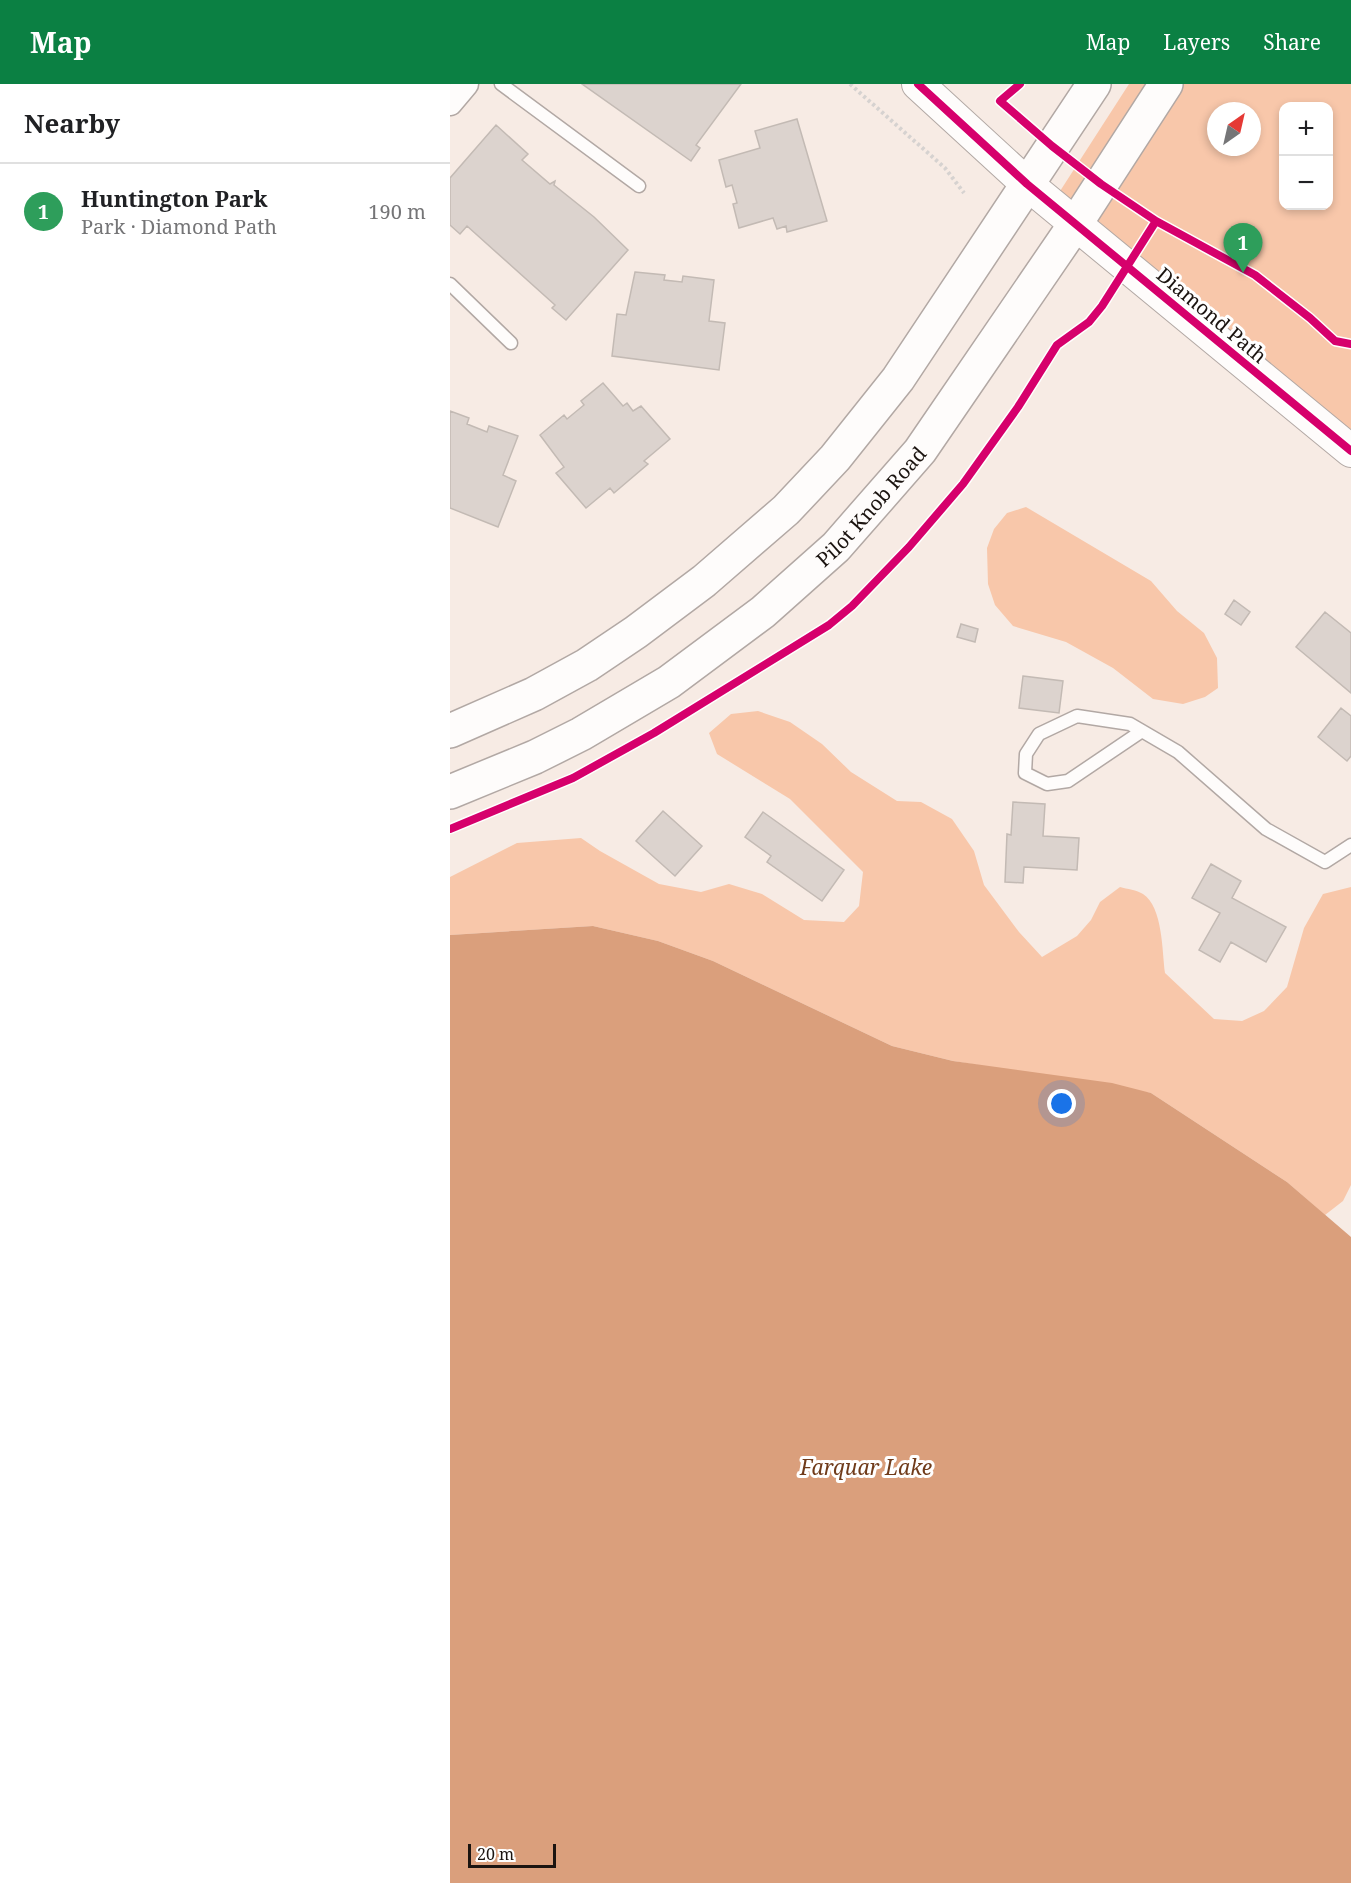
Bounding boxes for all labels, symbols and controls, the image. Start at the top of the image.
text: Map [30,23,92,61]
text: Map [1086,28,1130,56]
text: Layers [1163,28,1230,56]
text: Share [1263,28,1321,56]
north arrow [1207,102,1261,156]
map controls [1279,102,1333,210]
button: + [1279,102,1333,156]
text: Nearby [24,105,120,141]
button: − [1279,156,1333,210]
text: Huntington Park [81,183,268,213]
text: 1 [38,198,49,225]
text: 190 m [368,198,426,225]
text: Park · Diamond Path [81,213,277,240]
pin: 1 [1224,224,1262,273]
street label: Diamond Path [1151,261,1273,369]
street label: Pilot Knob Road [810,440,932,572]
your location [1047,1089,1076,1118]
water label: Farquar Lake [799,1453,932,1481]
scale bar [468,1841,556,1868]
text: 20 m [477,1843,514,1865]

